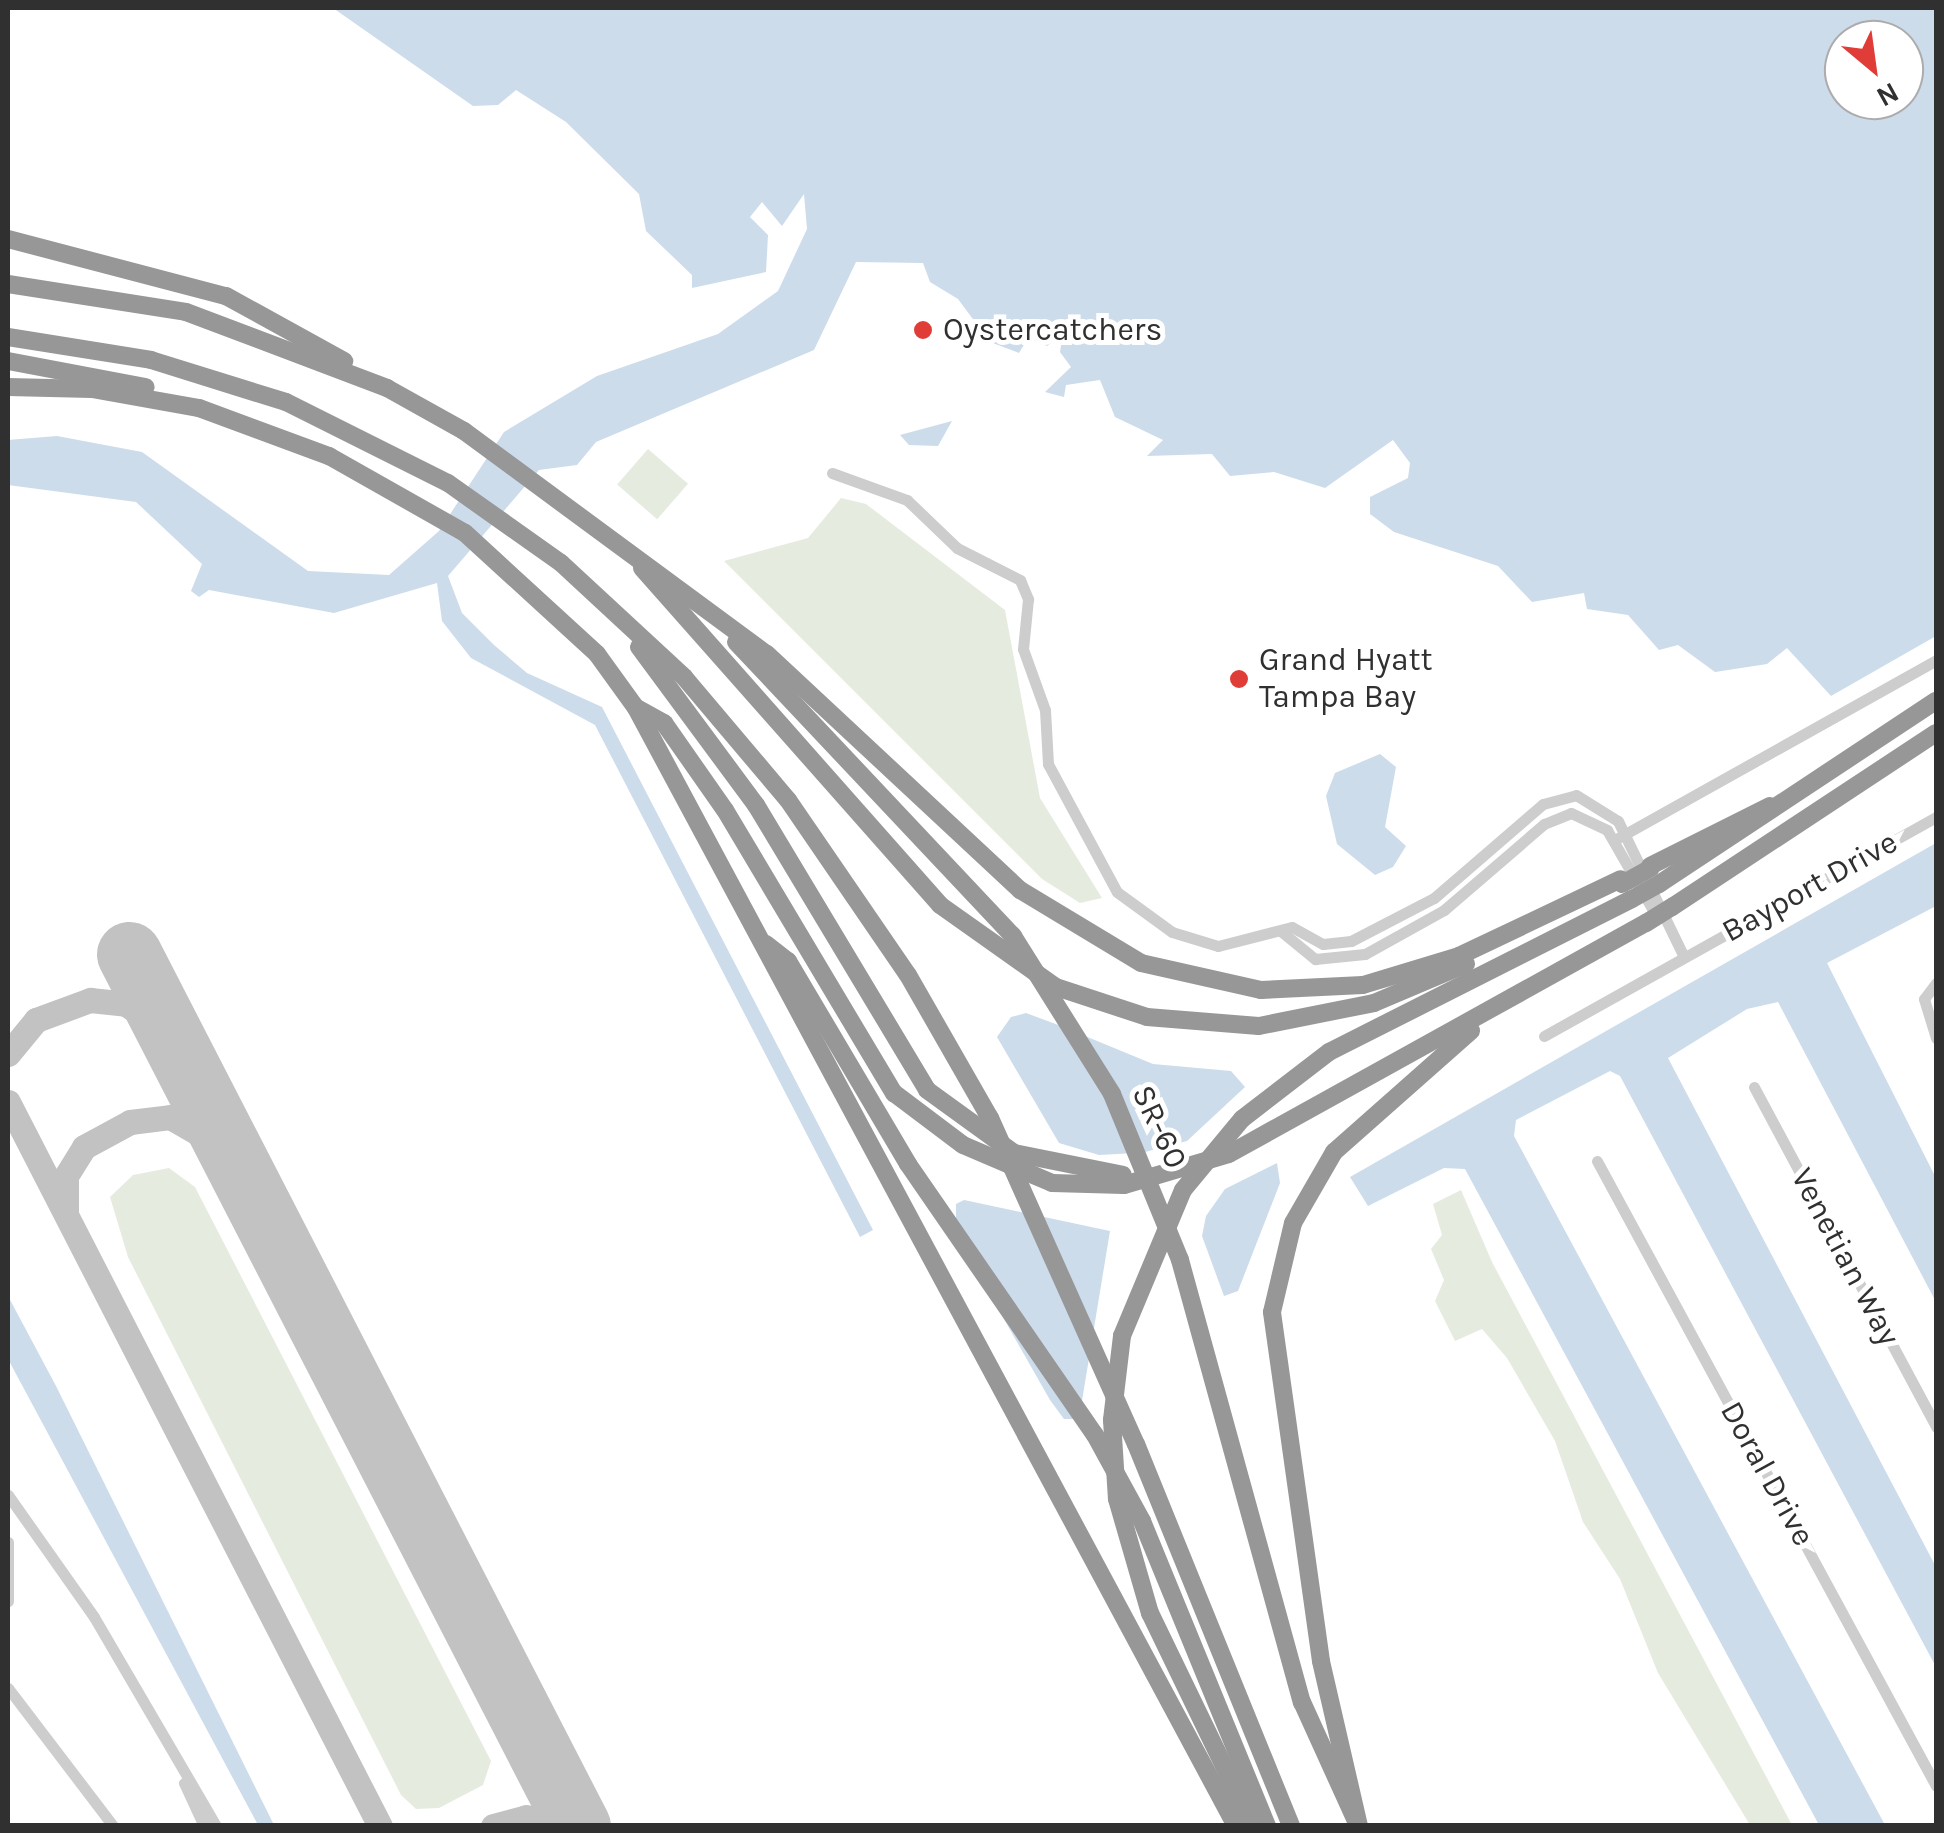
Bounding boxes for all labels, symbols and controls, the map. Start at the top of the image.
north arrow [1824,20,1924,120]
text: N [1871,76,1905,114]
place label: Oystercatchers [943,311,1162,349]
marker: Oystercatchers [912,319,934,341]
place label: Grand Hyatt Tampa Bay [1259,642,1433,717]
marker: Grand Hyatt Tampa Bay [1228,668,1250,690]
street label: Bayport Drive [1716,823,1904,951]
street label: SR-60 [1123,1079,1195,1175]
street label: Venetian Way [1782,1162,1908,1352]
street label: Doral Drive [1712,1395,1822,1553]

